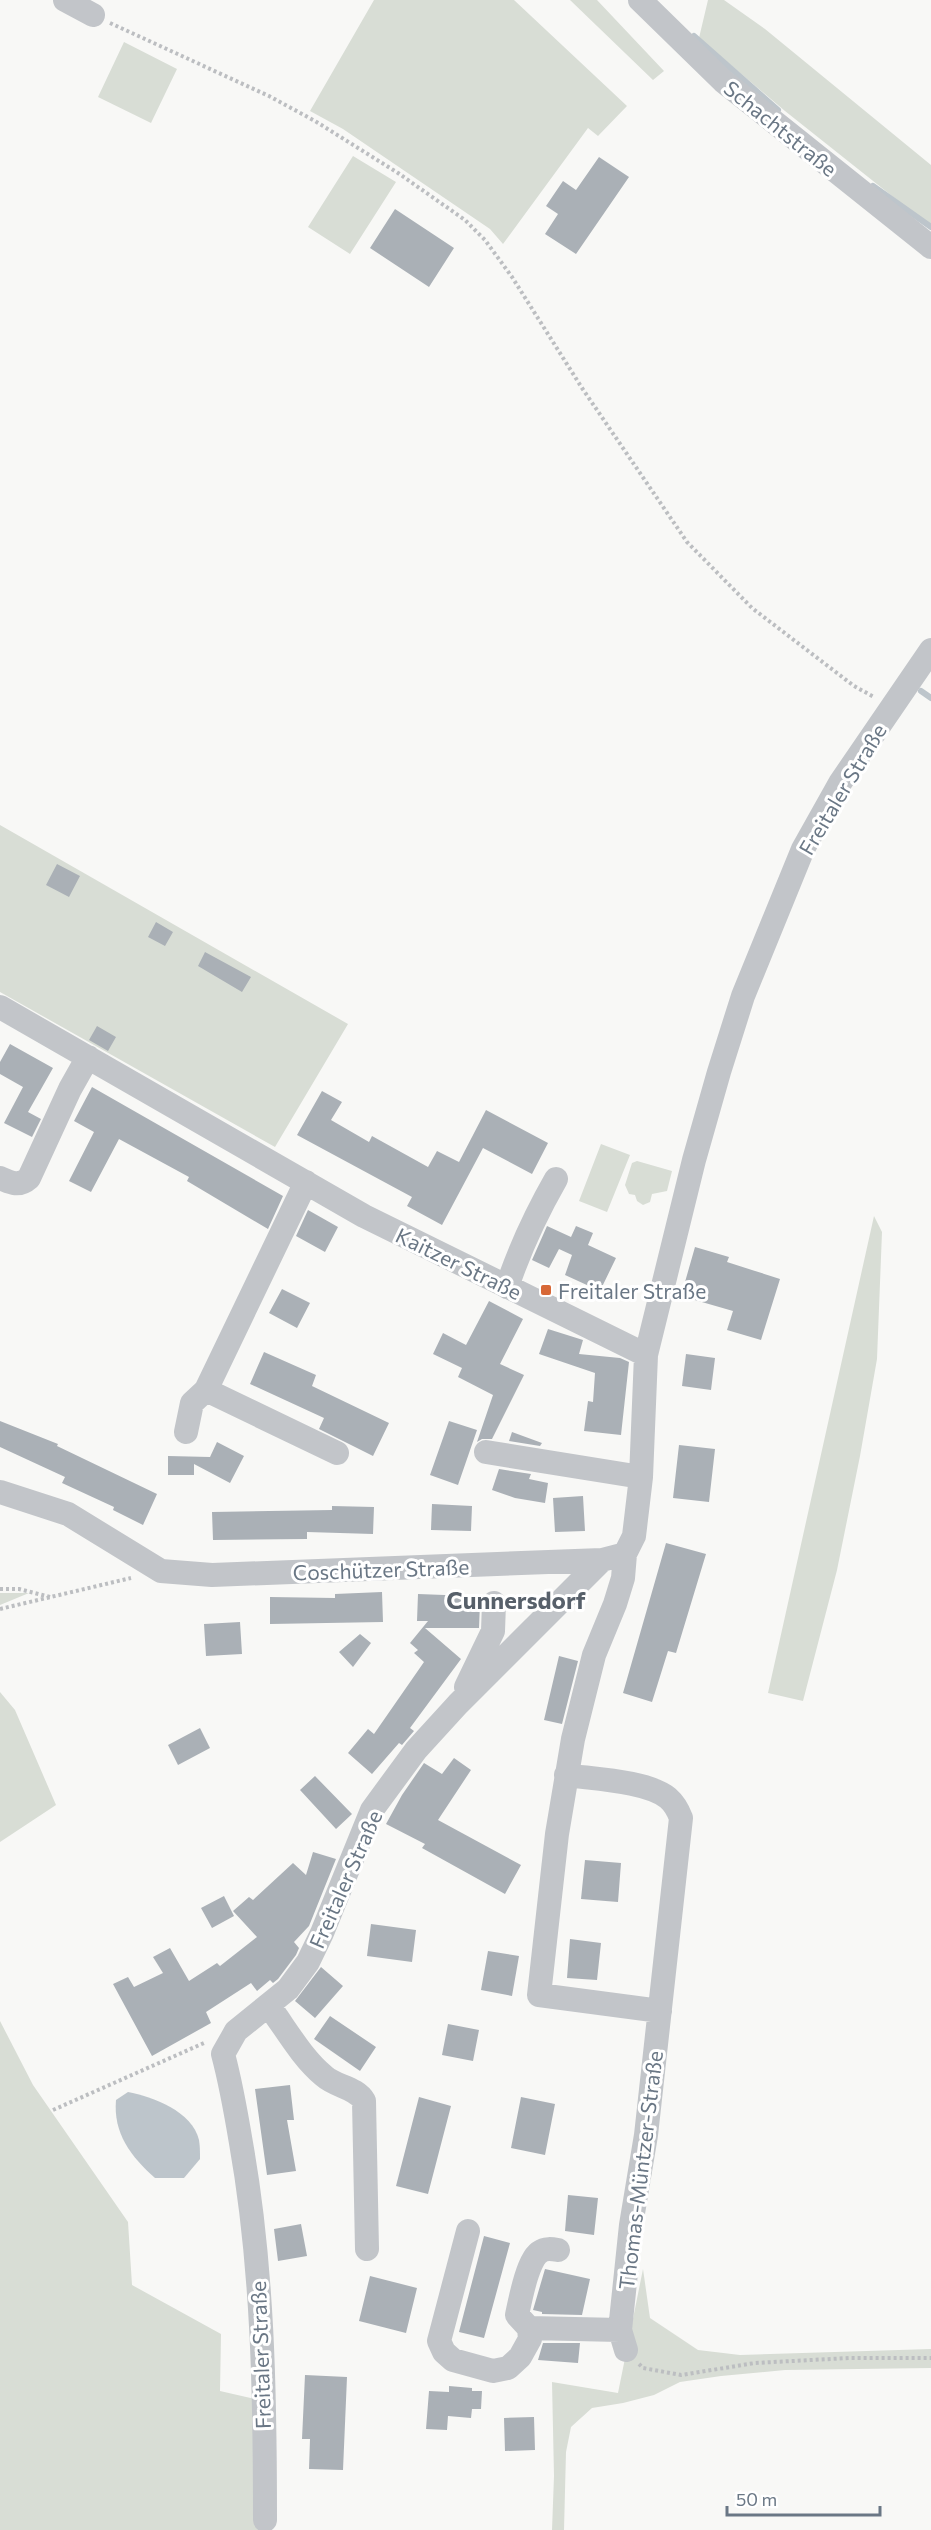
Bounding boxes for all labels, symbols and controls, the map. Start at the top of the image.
street label: Schachtstraße [720,75,842,181]
street label: Freitaler Straße [793,719,891,859]
street label: Kaitzer Straße [392,1222,526,1304]
place label: Freitaler Straße [558,1278,706,1303]
marker: Freitaler Straße [539,1283,553,1297]
street label: Coschützer Straße [292,1553,470,1585]
district label: Cunnersdorf [446,1585,586,1614]
street label: Freitaler Straße [303,1806,387,1952]
street label: Thomas-Müntzer-Straße [613,2049,667,2291]
street label: Freitaler Straße [245,2280,275,2430]
scale bar [727,2479,880,2517]
text: 50 m [736,2488,777,2510]

